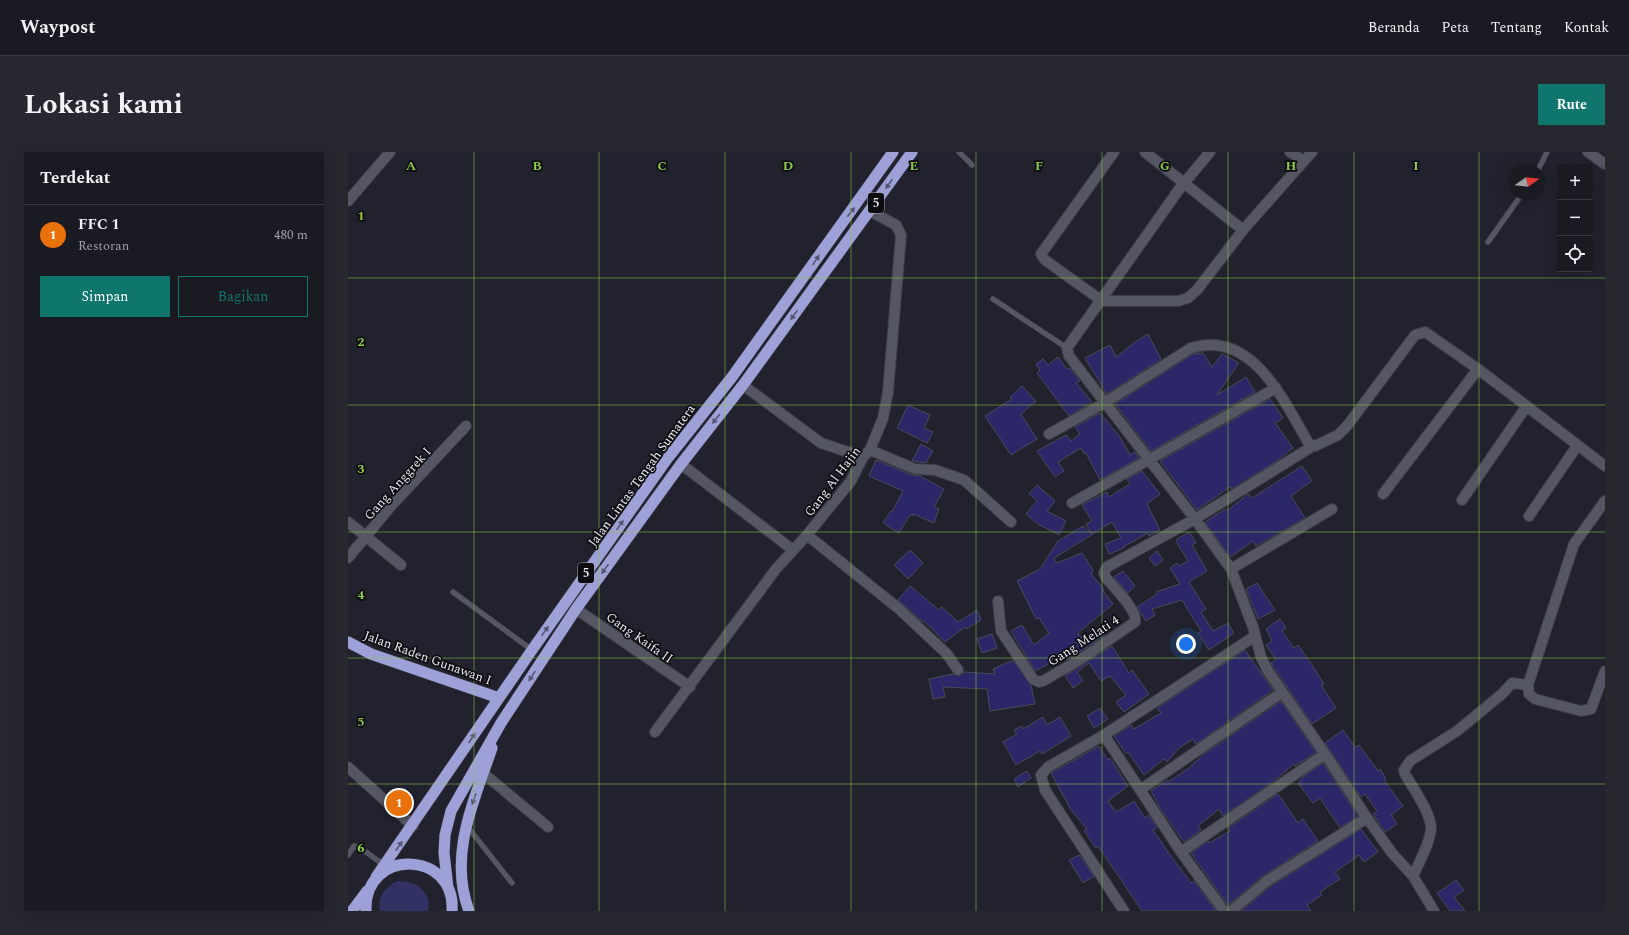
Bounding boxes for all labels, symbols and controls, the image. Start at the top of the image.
text: Waypost [20,13,96,42]
text: Beranda [1368,17,1420,38]
text: Peta [1442,17,1469,38]
text: Tentang [1491,17,1542,38]
text: Kontak [1564,17,1609,38]
text: Lokasi kami [24,83,183,126]
button: Rute [1538,84,1605,125]
text: A [406,156,416,176]
text: B [532,156,542,176]
text: C [657,156,667,176]
text: D [783,156,793,176]
text: E [910,156,919,176]
text: F [1035,156,1043,176]
text: G [1160,156,1170,176]
text: H [1286,156,1297,176]
text: I [1413,156,1419,176]
north arrow [1509,164,1545,200]
map controls [1557,164,1593,272]
button: + [1557,164,1593,200]
text: Terdekat [40,165,110,191]
one-way arrow [885,179,893,189]
road number: 5 [868,193,884,213]
button: − [1557,200,1593,236]
text: 1 [357,206,365,226]
one-way arrow [846,207,855,218]
text: FFC 1 [78,213,120,236]
text: 1 [49,225,57,245]
text: 480 m [274,225,308,245]
text: Restoran [78,236,129,256]
button: locate [1557,236,1593,272]
one-way arrow [812,254,820,265]
button: Simpan [40,276,170,317]
button: Bagikan [178,276,308,317]
one-way arrow [790,310,798,321]
text: 2 [357,332,365,352]
street label: Jalan Lintas Tengah Sumatera [583,400,701,551]
one-way arrow [712,414,720,425]
street label: Gang Al Hajin [800,442,866,521]
street label: Gang Anggrek I [359,443,436,525]
text: 3 [357,459,365,479]
one-way arrow [616,519,624,530]
road number: 5 [578,563,594,583]
one-way arrow [601,563,609,574]
text: 4 [357,585,365,605]
street label: Gang Kaifa II [602,607,677,668]
street label: Gang Melati 4 [1044,610,1124,671]
one-way arrow [541,625,549,636]
street label: Jalan Raden Gunawan I [361,626,494,690]
your location [1176,634,1196,654]
one-way arrow [528,671,536,681]
text: 5 [357,712,365,732]
one-way arrow [468,733,476,743]
pin: 1 [386,788,412,818]
one-way arrow [471,794,477,806]
text: 6 [357,838,365,858]
one-way arrow [395,840,403,851]

